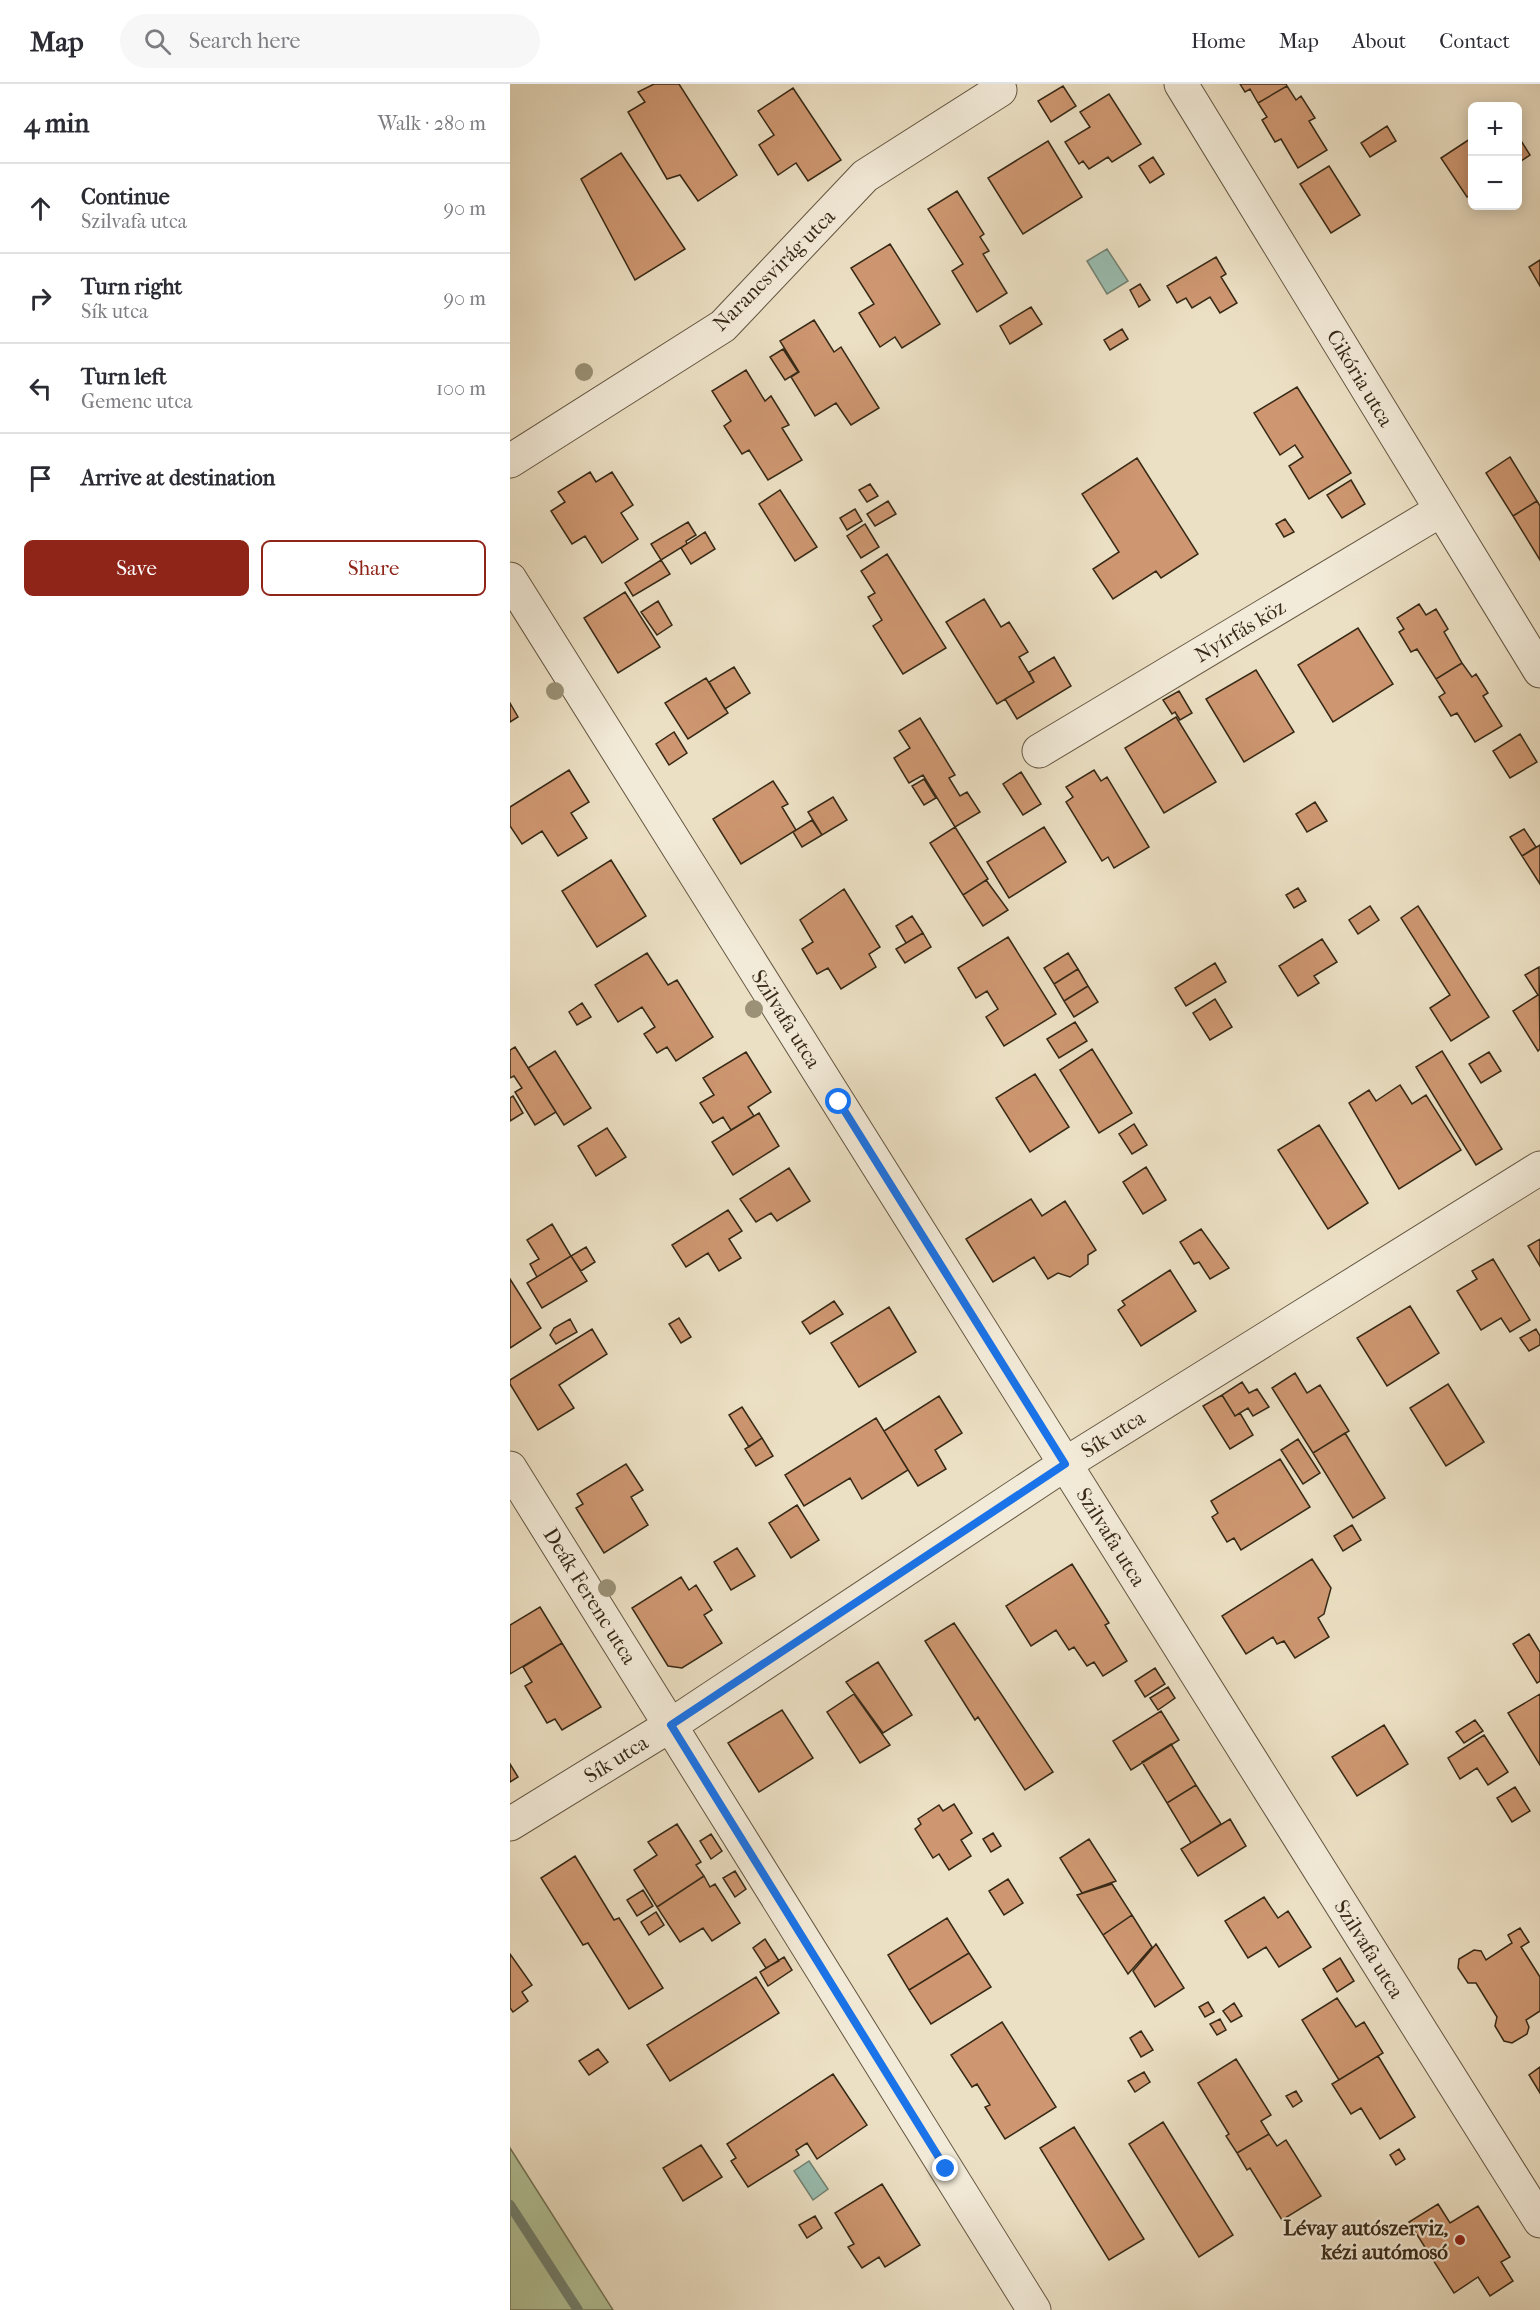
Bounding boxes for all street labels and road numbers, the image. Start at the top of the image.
street label: Narancsvirág utca [708,204,840,336]
street label: Cikória utca [1322,325,1398,431]
street label: Nyírfás köz [1191,595,1289,667]
street label: Szilvafa utca [746,965,826,1073]
street label: Sík utca [1077,1405,1150,1463]
street label: Szilvafa utca [1071,1483,1151,1591]
street label: Deák Ferenc utca [538,1523,642,1669]
street label: Sík utca [580,1730,653,1788]
street label: Szilvafa utca [1329,1895,1409,2003]

